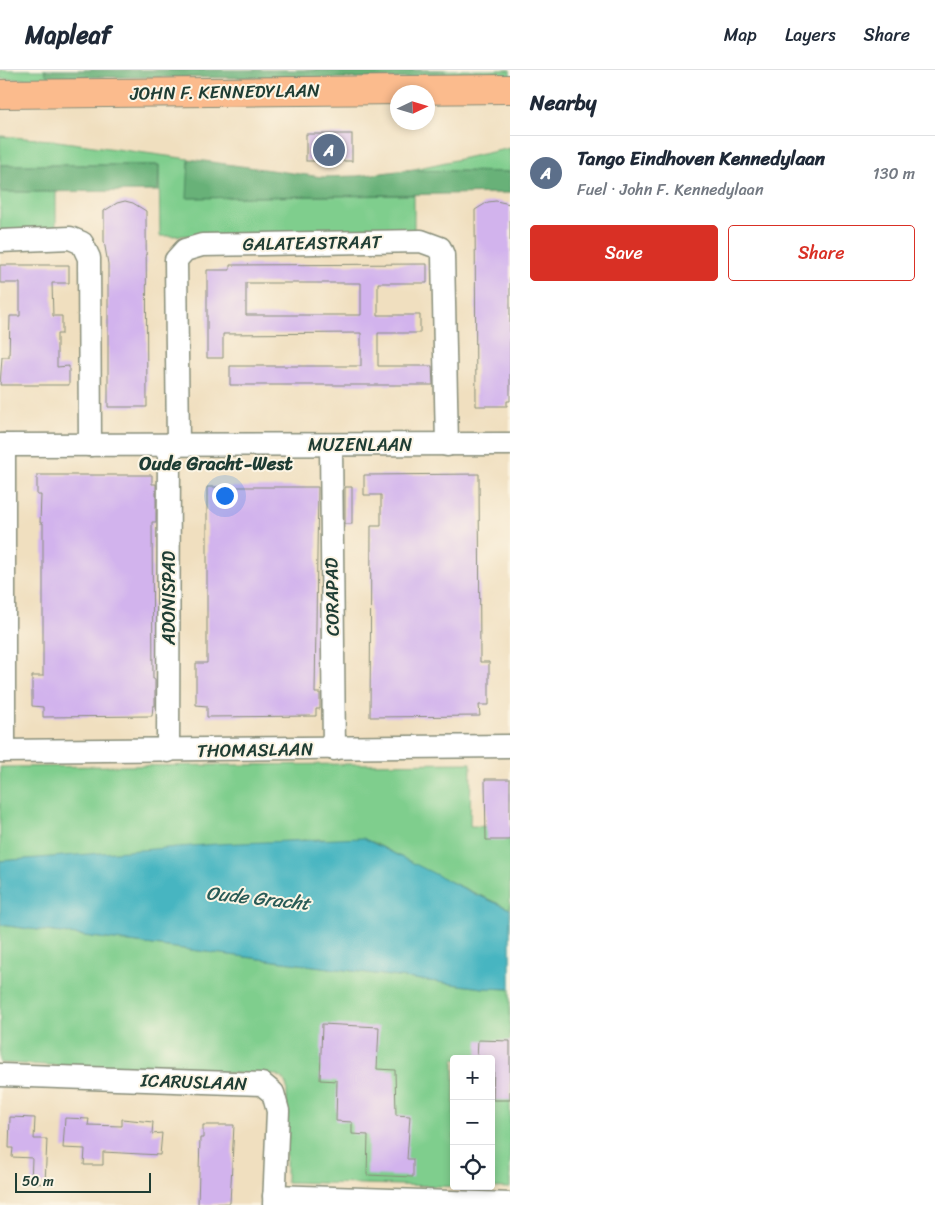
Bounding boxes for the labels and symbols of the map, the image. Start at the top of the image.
street label: JOHN F. KENNEDYLAAN [129,74,320,110]
north arrow [390,85,435,130]
pin: A [313,131,345,169]
street label: GALATEASTRAAT [242,226,383,260]
street label: MUZENLAAN [308,429,412,461]
district label: Oude Gracht-West [139,447,293,480]
your location [212,483,238,509]
street label: ADONISPAD [153,551,185,646]
street label: CORAPAD [315,557,349,636]
street label: THOMASLAAN [197,733,314,767]
water label: Oude Gracht [204,876,314,920]
street label: ICARUSLAAN [139,1064,248,1100]
scale bar [15,1170,151,1193]

